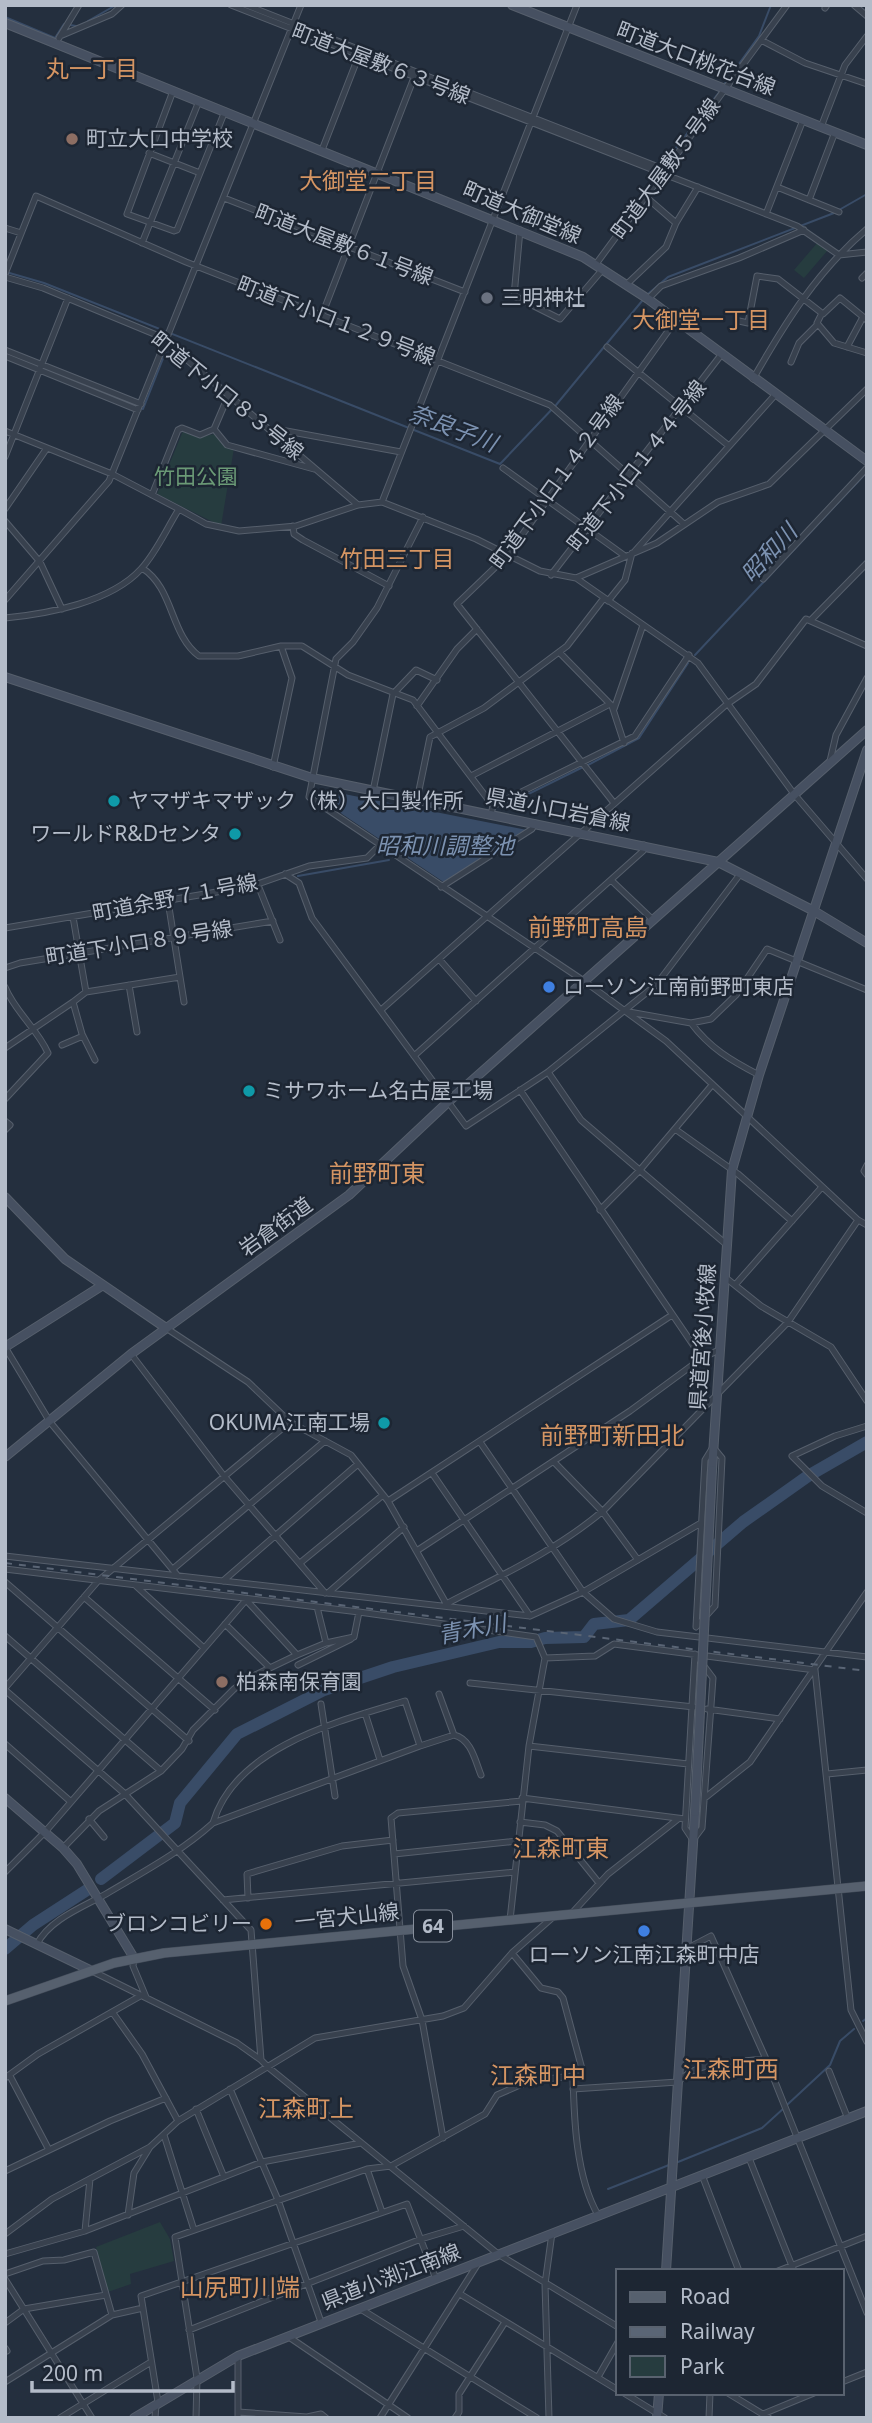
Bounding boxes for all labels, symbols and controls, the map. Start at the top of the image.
street label: 町道大口桃花台線 [613,15,780,101]
street label: 町道大屋敷６３号線 [288,16,475,110]
district label: 丸一丁目 [46,52,138,84]
street label: 町道大屋敷５号線 [604,92,726,245]
place label: 町立大口中学校 [86,124,233,152]
marker: 町立大口中学校 [64,131,80,147]
district label: 大御堂二丁目 [299,164,437,196]
street label: 町道大御堂線 [459,175,586,250]
street label: 町道大屋敷６１号線 [251,197,438,291]
street label: 町道下小口１２９号線 [233,269,439,371]
place label: 三明神社 [501,283,585,311]
marker: 三明神社 [479,290,495,306]
district label: 大御堂一丁目 [632,303,770,335]
street label: 町道下小口８３号線 [145,325,310,466]
street label: 町道下小口１４４号線 [561,374,712,557]
street label: 町道下小口１４２号線 [483,388,629,575]
water label: 奈良子川 [405,396,505,460]
park label: 竹田公園 [154,462,238,490]
water label: 昭和川 [733,514,806,588]
district label: 竹田三丁目 [340,542,455,574]
street label: 県道小口岩倉線 [483,781,633,837]
place label: ヤマザキマザック（株）大口製作所 [128,786,464,814]
marker: ヤマザキマザック（株）大口製作所 [106,793,122,809]
place label: ワールドR&Dセンタ [30,819,221,847]
marker: ワールドR&Dセンタ [227,826,243,842]
water label: 昭和川調整池 [376,829,516,861]
street label: 町道余野７１号線 [90,867,260,927]
district label: 前野町高島 [528,910,648,943]
street label: 町道下小口８９号線 [43,913,234,971]
place label: ローソン江南前野町東店 [563,972,794,1000]
marker: ローソン江南前野町東店 [541,979,557,995]
place label: ミサワホーム名古屋工場 [263,1076,493,1104]
marker: ミサワホーム名古屋工場 [241,1083,257,1099]
district label: 前野町東 [329,1156,425,1189]
street label: 岩倉街道 [233,1190,318,1262]
street label: 県道宮後小牧線 [683,1263,721,1411]
place label: OKUMA江南工場 [209,1408,370,1436]
marker: OKUMA江南工場 [376,1415,392,1431]
district label: 前野町新田北 [540,1418,684,1451]
water label: 青木川 [435,1605,512,1650]
place label: 柏森南保育園 [236,1667,362,1695]
marker: 柏森南保育園 [214,1674,230,1690]
district label: 江森町東 [513,1831,609,1864]
street label: 一宮犬山線 [293,1897,401,1935]
place label: ブロンコビリー [105,1909,252,1937]
road number: 64 [414,1910,452,1942]
marker: ブロンコビリー [258,1916,274,1932]
marker: ローソン江南江森町中店 [636,1923,652,1939]
place label: ローソン江南江森町中店 [529,1940,760,1968]
district label: 江森町西 [683,2052,779,2085]
district label: 江森町中 [490,2058,586,2091]
district label: 江森町上 [258,2091,354,2124]
street label: 県道小渕江南線 [317,2237,464,2315]
legend [616,2269,844,2395]
district label: 山尻町川端 [180,2270,300,2303]
text: Road [680,2282,730,2310]
text: Railway [680,2317,755,2345]
scale bar [32,2350,233,2394]
text: Park [680,2352,725,2380]
text: 200 m [42,2359,103,2387]

